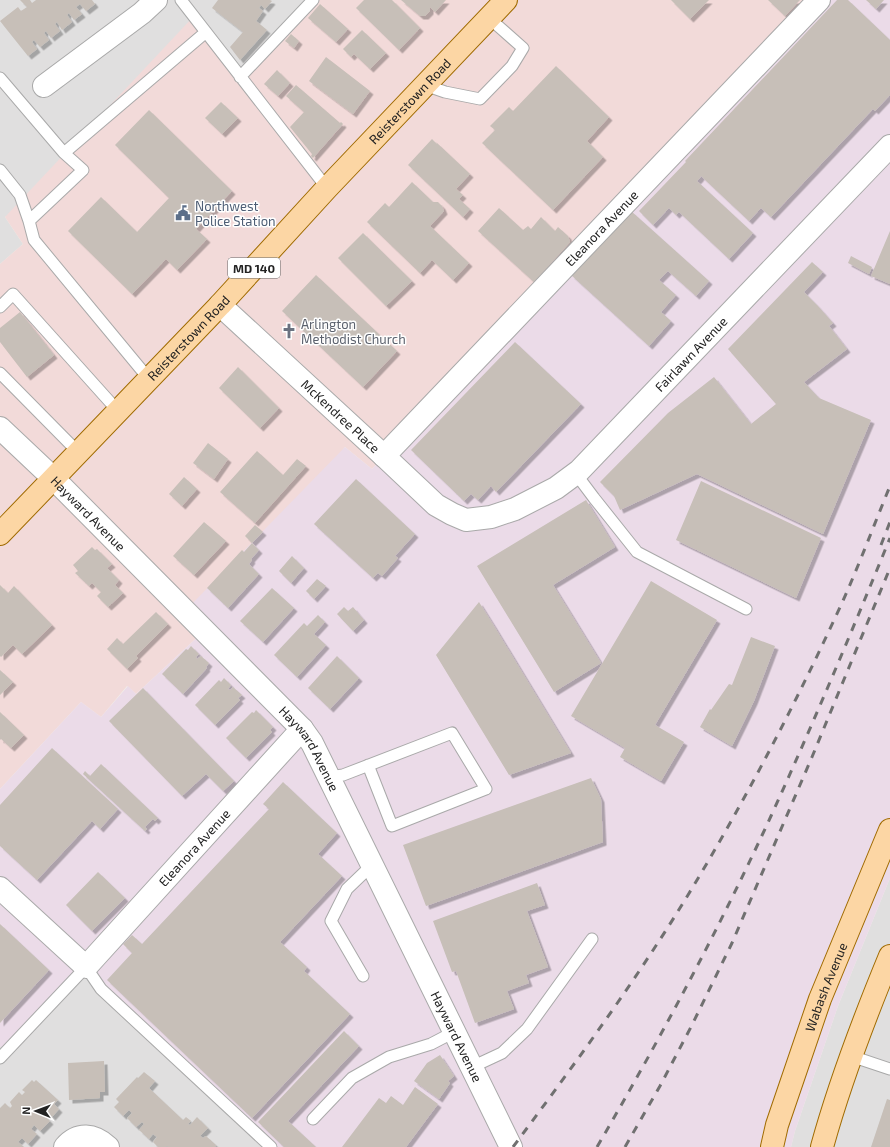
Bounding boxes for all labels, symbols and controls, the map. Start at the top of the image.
street label: Reisterstown Road [365,55,454,147]
street label: Eleanora Avenue [562,187,641,269]
place label: Northwest Police Station [195,198,276,229]
public building icon: Northwest Police Station [174,204,192,222]
road number: MD 140 [228,258,280,278]
street label: Reisterstown Road [144,292,233,384]
street label: Fairlawn Avenue [651,313,731,395]
place label: Arlington Methodist Church [301,316,406,347]
church icon: Arlington Methodist Church [280,322,298,340]
street label: McKendree Place [298,376,383,456]
street label: Hayward Avenue [48,473,129,554]
street label: Hayward Avenue [276,703,343,794]
street label: Eleanora Avenue [155,806,233,890]
street label: Wabash Avenue [802,940,851,1034]
street label: Hayward Avenue [427,988,486,1085]
north arrow [16,1091,56,1131]
text: N [19,1107,32,1115]

